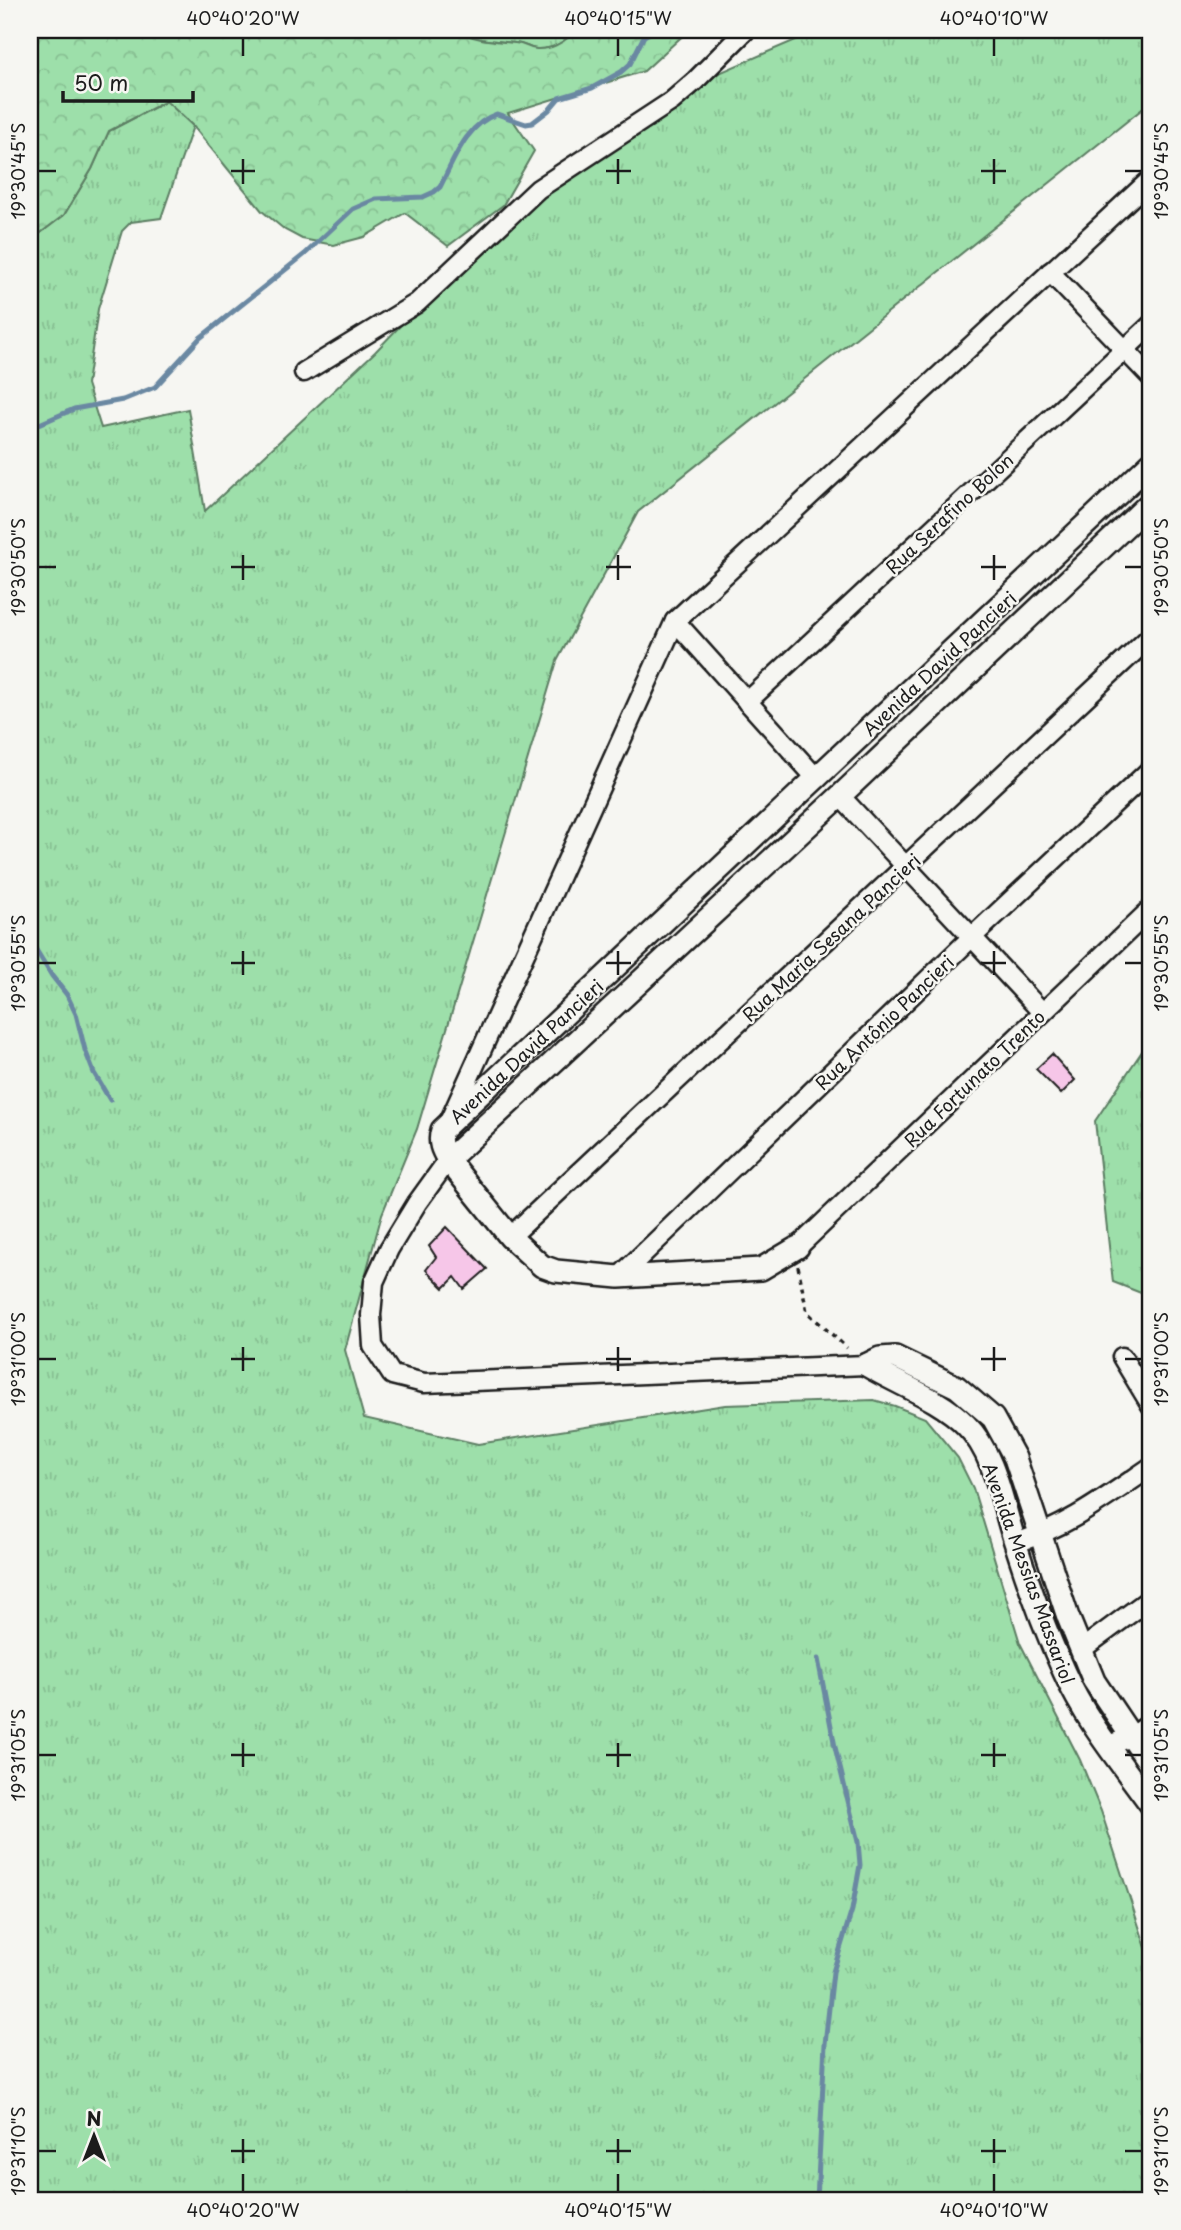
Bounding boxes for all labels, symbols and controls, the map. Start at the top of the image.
text: 40°40'20"W [186,4,300,31]
text: 40°40'15"W [564,4,672,31]
text: 40°40'10"W [940,4,1049,31]
scale bar [63,60,192,104]
text: 50 m [74,66,128,98]
text: 19°30'45"S [4,123,31,219]
text: 19°30'45"S [1147,123,1174,219]
street label: Rua Serafino Bolon [879,446,1019,580]
text: 19°30'50"S [4,518,31,616]
text: 19°30'50"S [1147,518,1174,616]
street label: Avenida David Pancieri [856,584,1022,742]
street label: Rua Maria Sesana Pancieri [736,847,926,1027]
text: 19°30'55"S [4,914,31,1012]
text: 19°30'55"S [1147,914,1174,1012]
street label: Rua Antônio Pancieri [809,948,959,1096]
street label: Avenida David Pancieri [443,972,609,1130]
street label: Rua Fortunato Trento [897,1003,1051,1153]
text: 19°31'00"S [4,1312,31,1406]
text: 19°31'00"S [1147,1312,1174,1406]
street label: Avenida Messias Massariol [976,1459,1082,1687]
text: 19°31'05"S [4,1709,31,1801]
text: 19°31'05"S [1147,1709,1174,1801]
north arrow [60,2100,130,2170]
text: N [86,2104,102,2132]
text: 19°31'10"S [4,2106,31,2196]
text: 19°31'10"S [1147,2106,1174,2196]
text: 40°40'20"W [186,2196,300,2223]
text: 40°40'15"W [564,2196,672,2223]
text: 40°40'10"W [940,2196,1049,2223]

